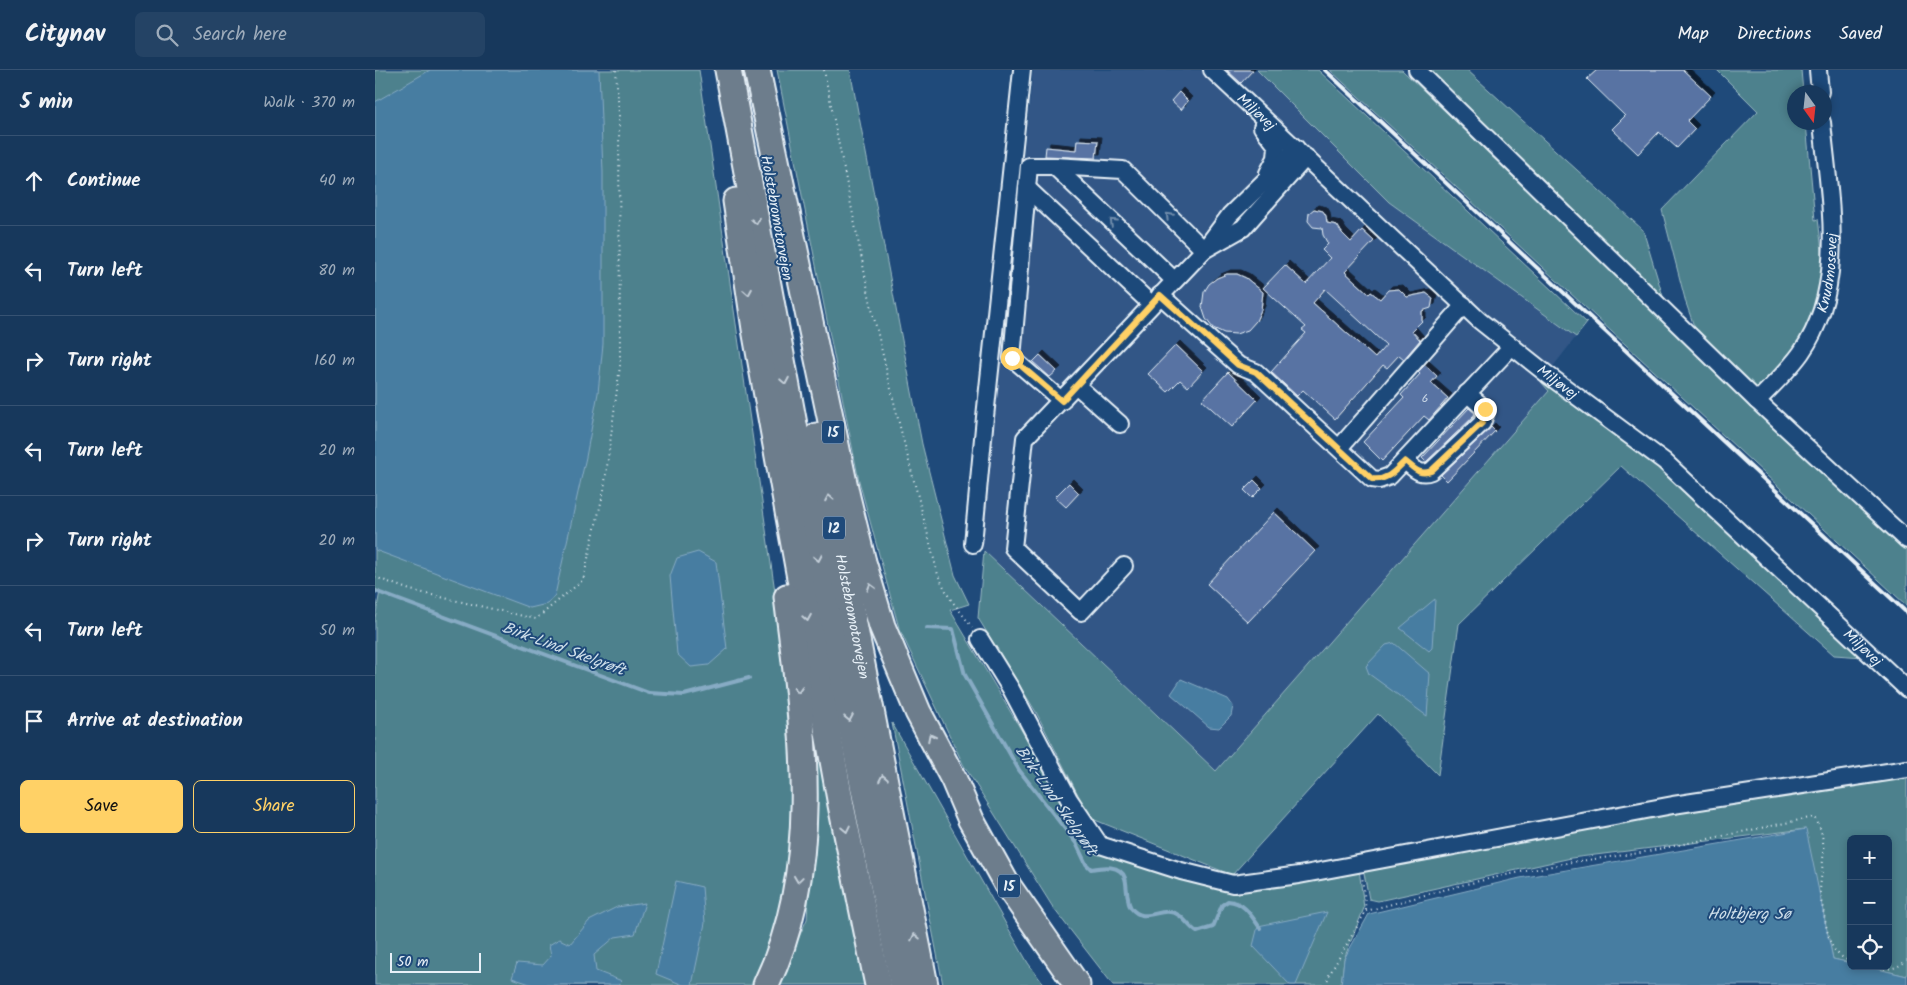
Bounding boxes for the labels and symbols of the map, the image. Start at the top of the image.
north arrow [1787,85,1832,130]
street label: Miljøvej [1231,88,1282,138]
street label: Holstebromotorvejen [753,154,799,283]
one-way arrow [1166,212,1175,221]
one-way arrow [750,217,760,226]
one-way arrow [1110,219,1119,228]
street label: Knudmosevej [1811,232,1845,316]
one-way arrow [743,287,753,296]
route start [1001,347,1024,370]
street label: Miljøvej [1531,359,1584,407]
one-way arrow [779,377,790,386]
house number: 6 [1422,389,1428,408]
route end [1474,398,1497,421]
road number: 15 [822,421,844,444]
one-way arrow [824,494,834,503]
road number: 12 [823,516,845,539]
street label: Holstebromotorvejen [827,552,876,681]
one-way arrow [813,554,823,562]
one-way arrow [866,583,876,591]
one-way arrow [801,614,811,622]
water label: Birk-Lind Skelgrøft [499,616,631,684]
street label: Miljøvej [1837,624,1888,674]
one-way arrow [792,686,803,694]
one-way arrow [844,713,854,722]
one-way arrow [927,733,937,742]
water label: Birk-Lind Skelgrøft [1008,741,1105,863]
one-way arrow [879,774,889,782]
one-way arrow [840,825,851,834]
road number: 15 [998,874,1020,898]
one-way arrow [793,875,804,883]
water label: Holtbjerg Sø [1708,902,1793,927]
one-way arrow [911,933,921,942]
scale bar [390,950,481,973]

